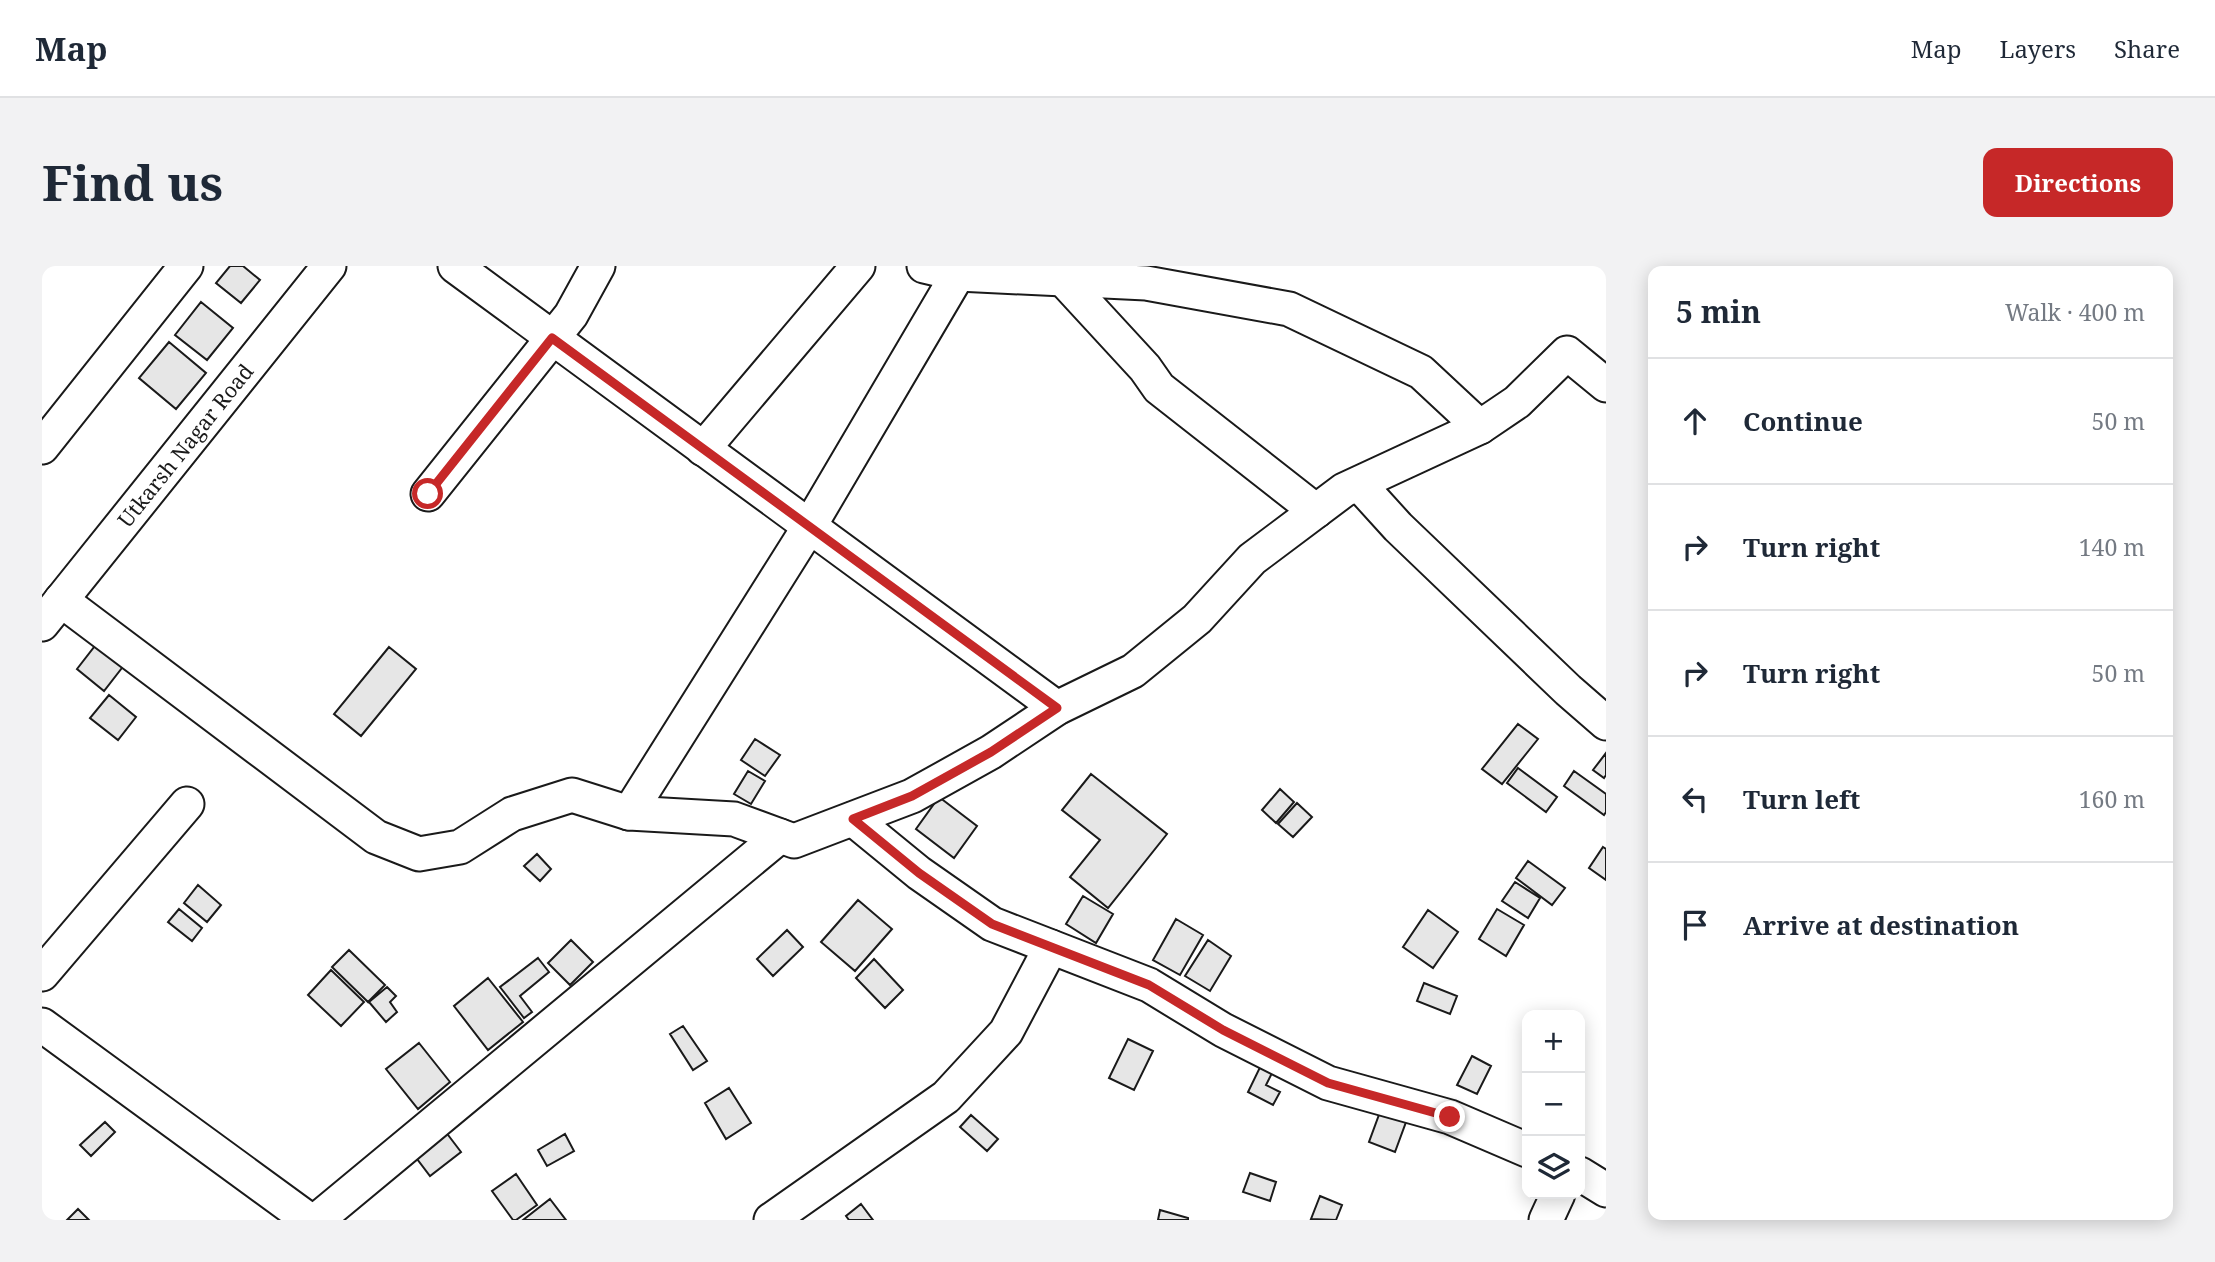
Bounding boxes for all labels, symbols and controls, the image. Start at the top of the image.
text: Map [35,26,108,71]
text: Map [1911,32,1962,65]
text: Layers [2000,32,2076,65]
text: Share [2114,32,2180,65]
button: Directions [1983,148,2173,217]
text: Find us [42,149,223,215]
text: 5 min [1676,291,1761,332]
text: Walk · 400 m [2005,296,2145,328]
street label: Utkarsh Nagar Road [111,358,259,533]
icon: ahead [1676,402,1714,440]
text: Continue [1743,403,1863,439]
text: 50 m [2092,405,2145,437]
route start [412,478,443,509]
icon: right [1676,528,1714,566]
text: Turn right [1743,529,1880,565]
text: 140 m [2079,531,2145,563]
icon: right [1676,654,1714,692]
text: Turn right [1743,655,1880,691]
text: 50 m [2092,657,2145,689]
icon: left [1676,780,1714,818]
text: Turn left [1743,781,1860,817]
text: 160 m [2079,783,2145,815]
icon: arrive [1676,906,1714,944]
text: Arrive at destination [1743,907,2019,943]
map controls [1522,1010,1585,1199]
button: + [1522,1010,1585,1073]
button: − [1522,1073,1585,1136]
route end [1434,1101,1465,1132]
button: layers [1522,1136,1585,1199]

